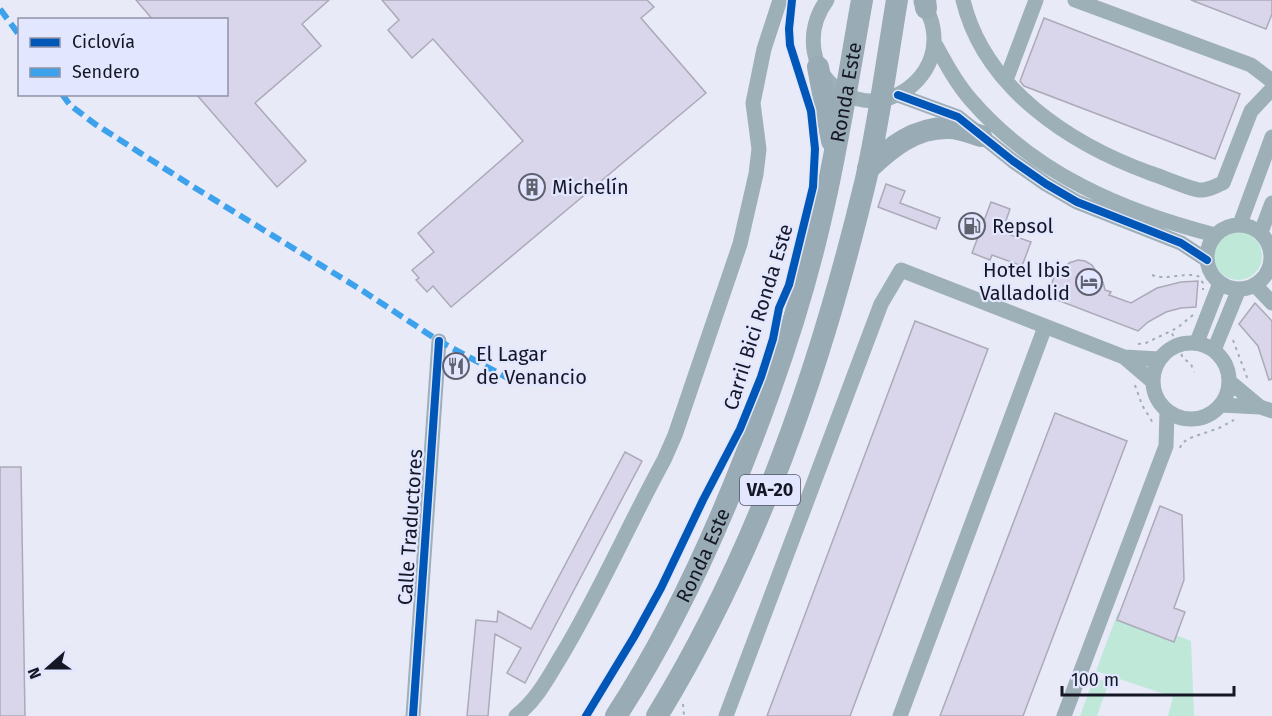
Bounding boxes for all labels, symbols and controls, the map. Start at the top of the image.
legend [18,18,228,96]
text: Ciclovía [72,31,135,53]
street label: Ronda Este [825,40,866,144]
text: Sendero [72,61,140,83]
building icon: Michelín [517,172,547,202]
place label: Michelín [552,175,629,199]
fuel station icon: Repsol [957,211,987,241]
place label: Repsol [992,214,1054,238]
street label: Carril Bici Ronda Este [718,221,798,413]
place label: Hotel Ibis Valladolid [979,258,1070,305]
hotel icon: Hotel Ibis Valladolid [1074,267,1104,297]
place label: El Lagar de Venancio [476,342,587,389]
restaurant icon: El Lagar de Venancio [441,351,471,381]
street label: Calle Traductores [393,448,427,606]
road number: VA-20 [740,475,800,505]
street label: Ronda Este [671,504,735,606]
north arrow [18,638,78,698]
scale bar [1062,659,1234,697]
text: N [24,665,45,682]
text: 100 m [1071,669,1119,691]

